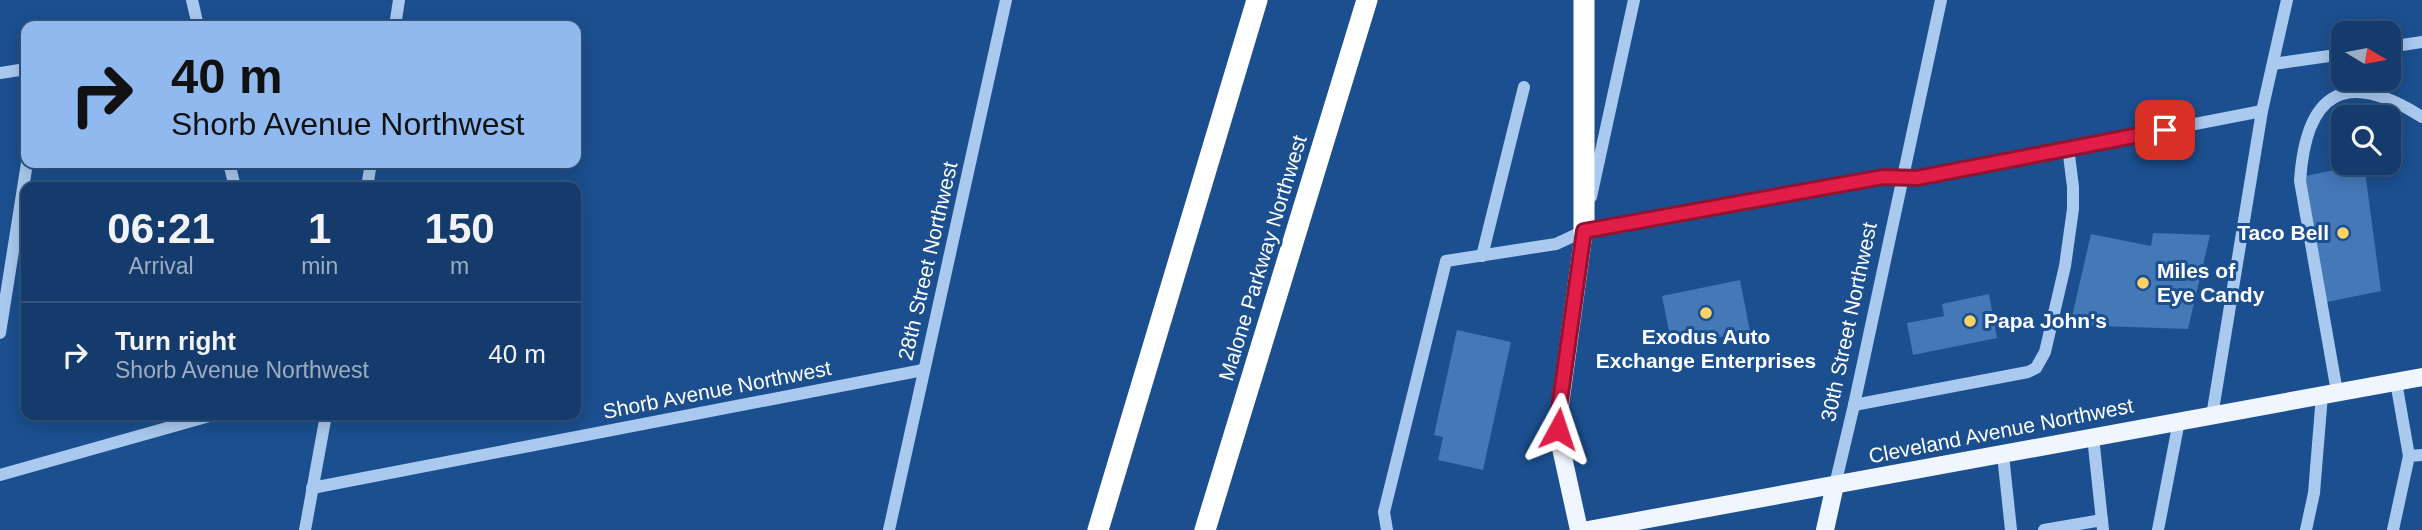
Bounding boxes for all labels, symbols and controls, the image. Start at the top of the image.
north arrow [2331,21,2401,91]
map controls [2331,21,2401,175]
icon: right [56,49,147,140]
text: 40 m [171,49,283,103]
pin [2135,100,2195,160]
button: search [2331,105,2401,175]
text: Shorb Avenue Northwest [171,106,524,142]
icon: arrive [2146,111,2184,149]
street label: Malone Parkway Northwest [1214,132,1311,383]
street label: 28th Street Northwest [893,159,962,362]
text: 06:21 [107,205,215,252]
text: 1 [308,205,331,252]
text: 150 [425,205,495,252]
street label: 30th Street Northwest [1816,220,1881,424]
place label: Taco Bell [2237,221,2329,244]
marker: Taco Bell [2335,225,2351,241]
text: Arrival [128,253,194,279]
text: min [301,253,338,279]
text: m [450,253,469,279]
place label: Miles of Eye Candy [2157,259,2265,306]
marker: Miles of Eye Candy [2135,275,2151,291]
marker: Exodus Auto Exchange Enterprises [1698,305,1714,321]
place label: Papa John's [1984,309,2107,332]
marker: Papa John's [1962,313,1978,329]
place label: Exodus Auto Exchange Enterprises [1596,325,1816,372]
text: Turn right [115,326,236,356]
icon: right [56,336,94,374]
text: 40 m [488,339,546,369]
street label: Shorb Avenue Northwest [601,356,833,423]
text: Shorb Avenue Northwest [115,357,369,383]
position arrow [1521,392,1595,466]
street label: Cleveland Avenue Northwest [1867,393,2135,467]

